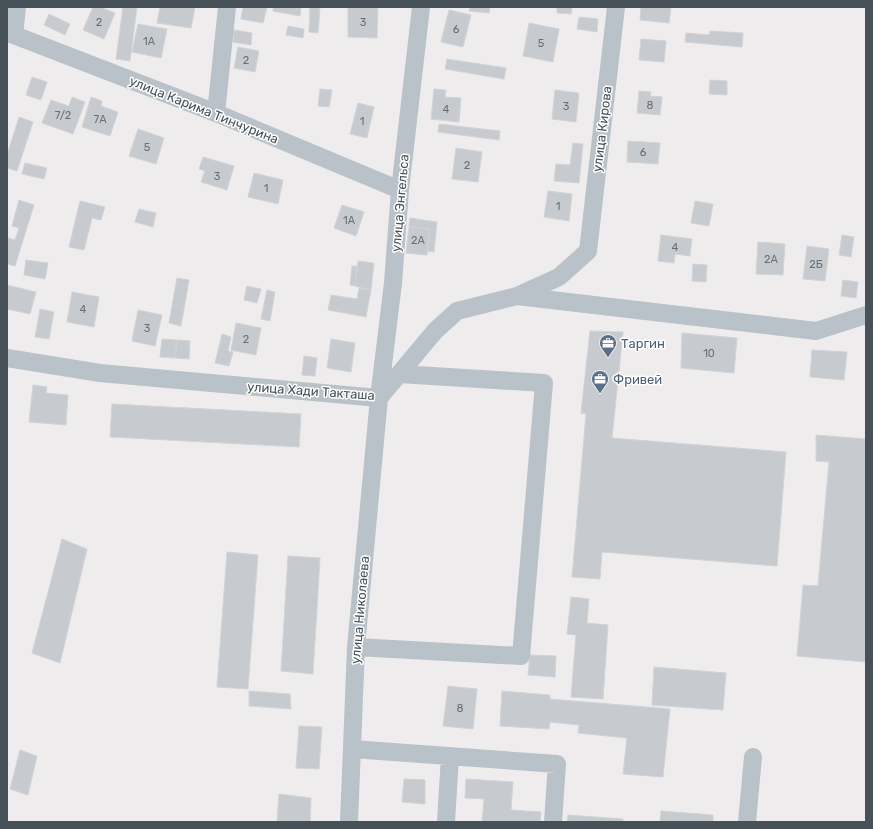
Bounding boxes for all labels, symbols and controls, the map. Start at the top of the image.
house number: 2 [96,16,102,29]
house number: 3 [360,16,367,29]
house number: 6 [453,23,460,36]
house number: 1А [143,35,156,48]
house number: 5 [538,37,545,50]
house number: 2 [243,54,249,67]
street label: улица Карима Тинчурина [127,73,281,147]
street label: улица Кирова [589,85,615,173]
house number: 8 [647,99,654,112]
house number: 3 [563,100,570,113]
house number: 4 [443,103,450,116]
house number: 7/2 [55,109,71,122]
house number: 7А [93,113,107,126]
house number: 1 [360,115,364,128]
house number: 5 [144,141,151,154]
house number: 6 [640,146,647,159]
street label: улица Энгельса [388,154,412,252]
house number: 2 [464,159,470,172]
house number: 3 [214,170,221,183]
house number: 1 [264,182,268,195]
house number: 1 [556,200,560,213]
house number: 1А [343,214,356,227]
house number: 2А [411,234,426,247]
house number: 4 [672,241,679,254]
house number: 2А [764,253,779,266]
house number: 2Б [809,258,823,271]
house number: 4 [80,303,87,316]
house number: 3 [144,322,151,335]
house number: 2 [243,333,249,346]
office icon: Таргин [598,333,618,358]
place label: Таргин [621,336,665,351]
house number: 10 [703,347,715,360]
office icon: Фривей [590,369,610,394]
place label: Фривей [613,372,662,387]
street label: улица Хади Такташа [247,379,375,403]
street label: улица Николаева [348,555,372,665]
house number: 8 [457,702,464,715]

